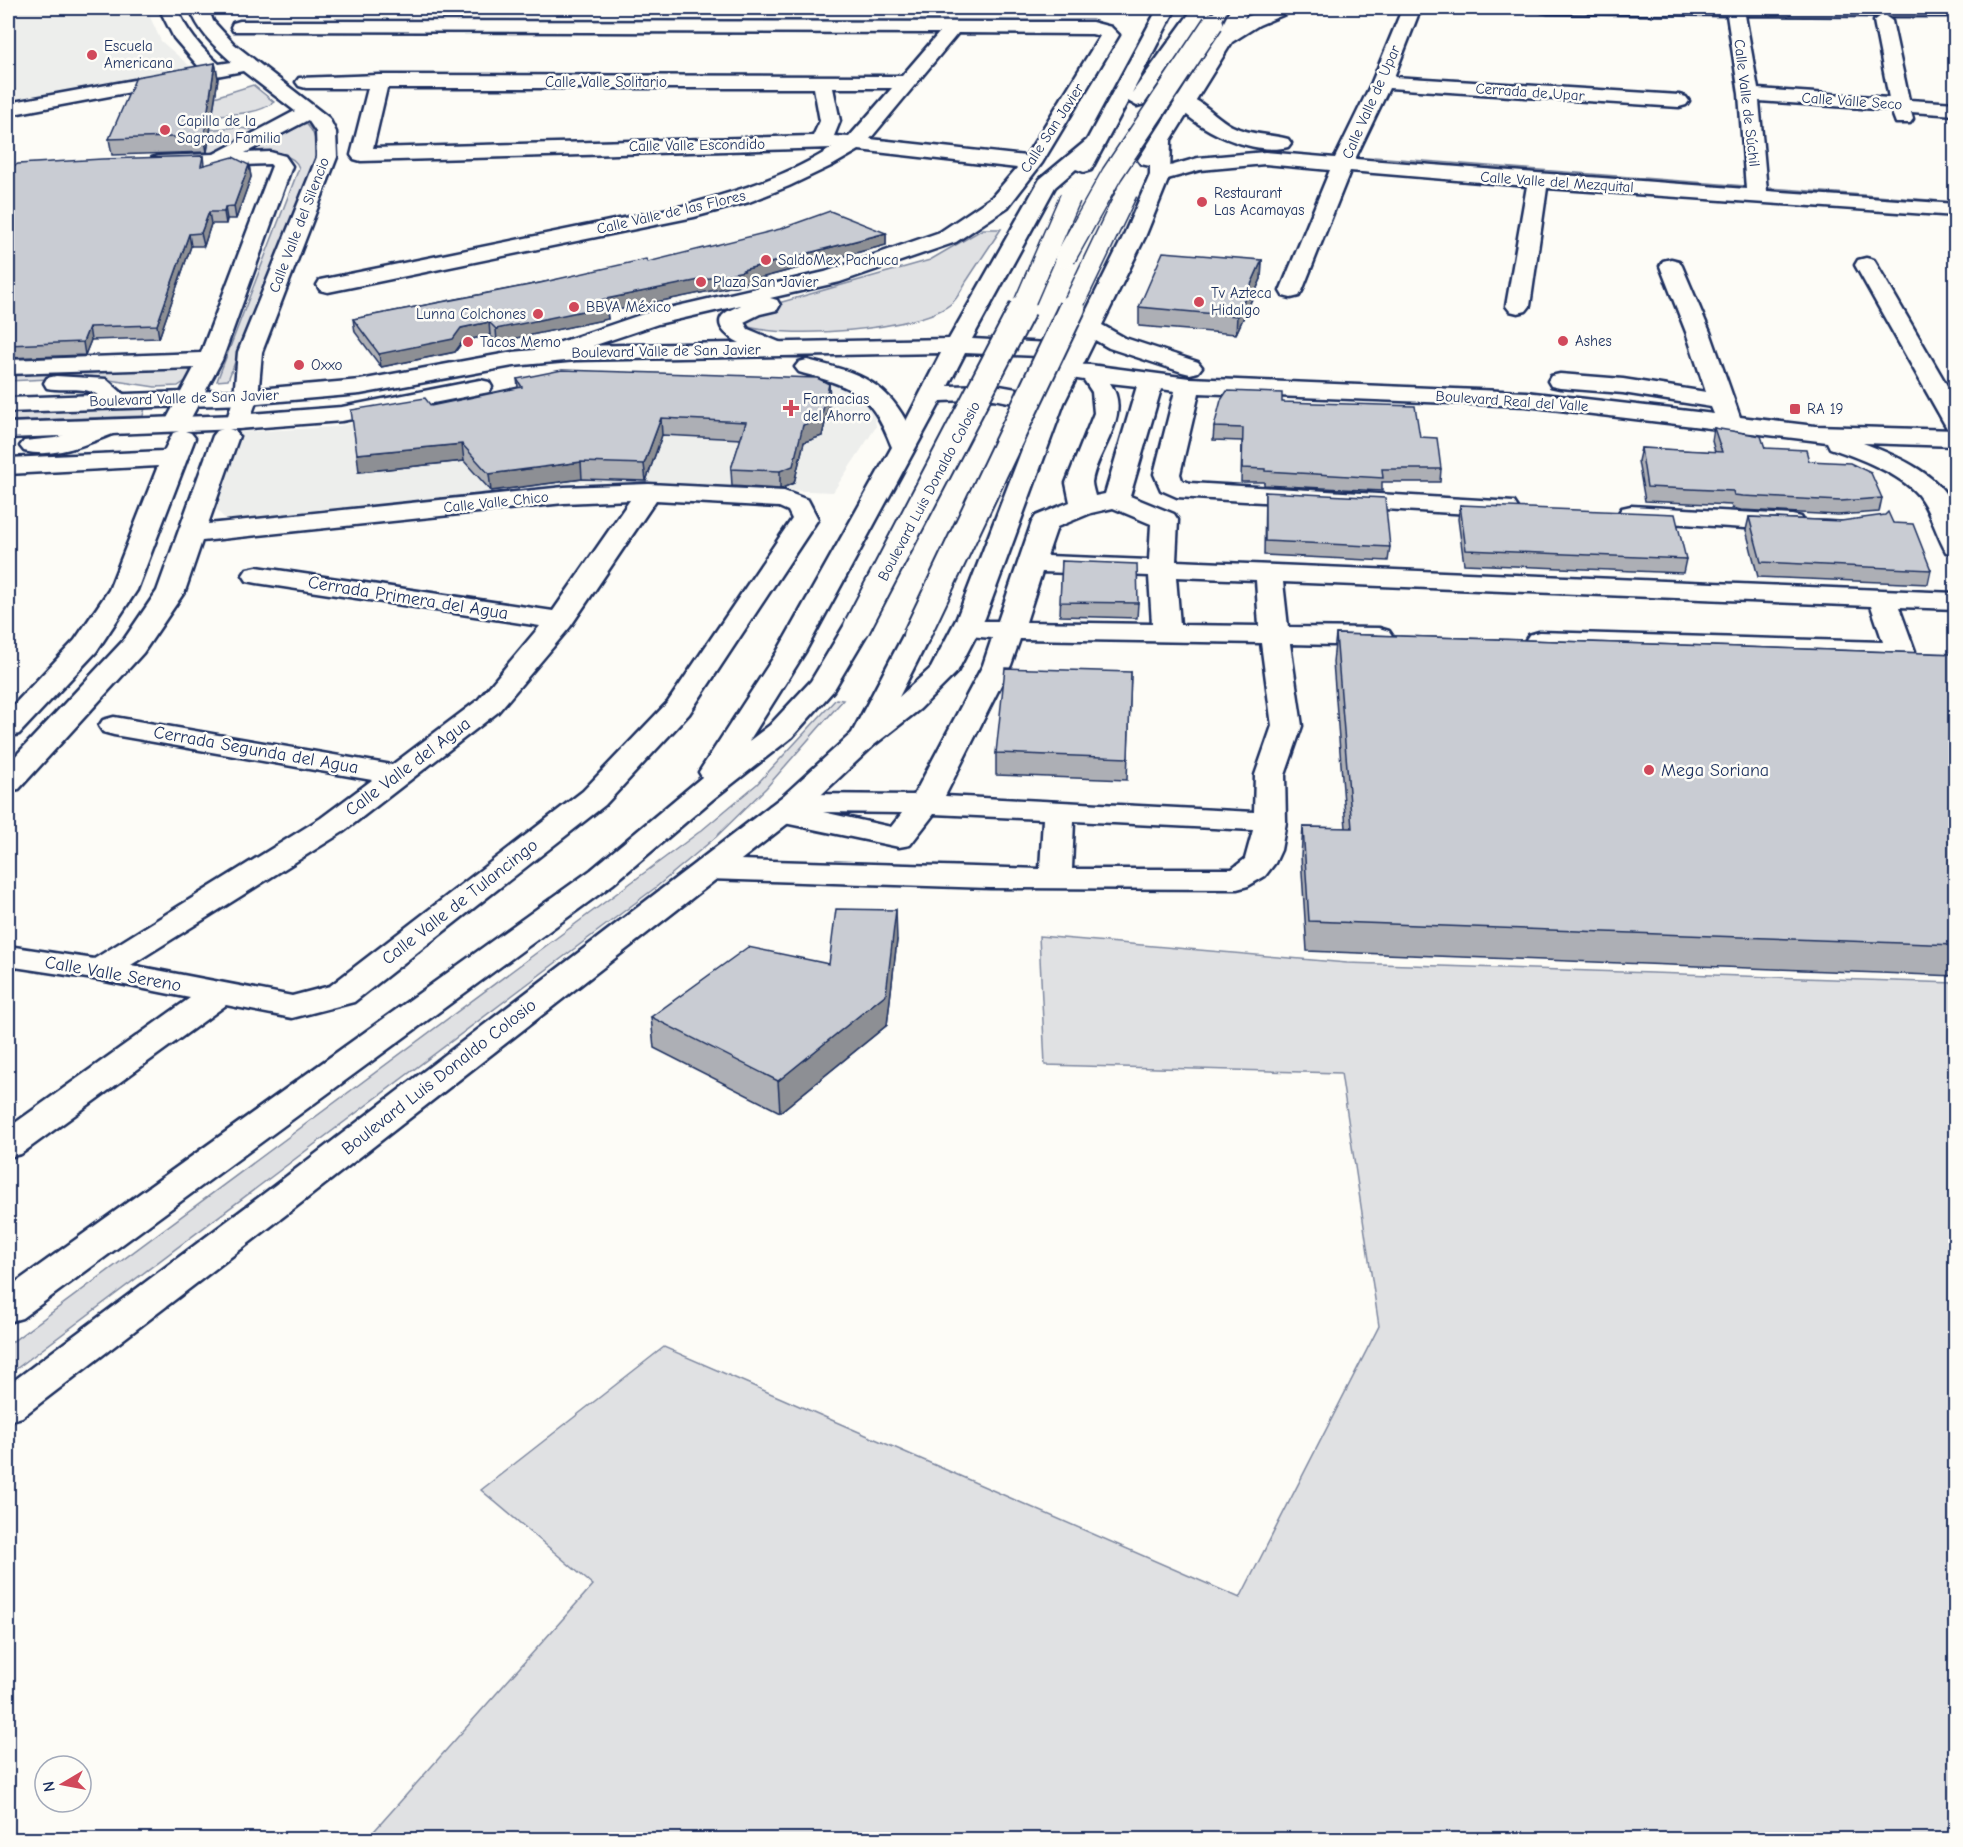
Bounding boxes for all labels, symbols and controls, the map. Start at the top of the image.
place label: Escuela Americana [104,37,173,72]
street label: Calle Valle de Súchil [1730,38,1764,168]
street label: Calle Valle de Upar [1338,42,1404,162]
marker: Escuela Americana [85,48,99,62]
street label: Calle Valle Solitario [545,73,667,91]
street label: Cerrada de Upar [1475,79,1585,105]
street label: Calle San Javier [1016,80,1088,176]
street label: Calle Valle Seco [1801,88,1903,114]
place label: Capilla de la Sagrada Familia [177,112,281,147]
marker: Capilla de la Sagrada Familia [158,123,172,137]
street label: Calle Valle Escondido [629,135,765,155]
street label: Calle Valle del Silencio [265,155,333,295]
street label: Calle Valle del Mezquital [1480,168,1634,196]
place label: Restaurant Las Acamayas [1214,184,1305,219]
street label: Calle Valle de las Flores [595,186,747,238]
marker: Restaurant Las Acamayas [1195,195,1209,209]
place label: SaldoMex Pachuca [778,251,899,269]
marker: SaldoMex Pachuca [759,253,773,267]
place label: Plaza San Javier [713,273,818,291]
marker: Plaza San Javier [694,275,708,289]
place label: Tv Azteca Hidalgo [1211,284,1272,319]
marker: Tv Azteca Hidalgo [1192,295,1206,309]
place label: BBVA México [586,298,671,316]
marker: BBVA México [567,300,581,314]
place label: Lunna Colchones [416,305,526,323]
marker: Lunna Colchones [531,307,545,321]
place label: Ashes [1575,332,1612,350]
place label: Tacos Memo [480,333,561,351]
marker: Ashes [1556,334,1570,348]
marker: Tacos Memo [461,335,475,349]
street label: Boulevard Valle de San Javier [571,340,761,362]
place label: Oxxo [311,356,343,374]
marker: Oxxo [292,358,306,372]
street label: Boulevard Valle de San Javier [89,386,279,410]
street label: Boulevard Real del Valle [1435,387,1589,415]
place label: Farmacias del Ahorro [803,390,871,425]
street label: Boulevard Luis Donaldo Colosio [874,398,984,584]
place label: RA 19 [1807,400,1844,418]
marker: Farmacias del Ahorro [784,401,798,415]
marker: RA 19 [1788,402,1802,416]
street label: Calle Valle Chico [442,488,550,516]
street label: Cerrada Primera del Agua [306,572,510,624]
street label: Calle Valle del Agua [341,713,475,821]
street label: Cerrada Segunda del Agua [152,722,360,778]
place label: Mega Soriana [1661,760,1769,781]
marker: Mega Soriana [1642,763,1656,777]
street label: Calle Valle de Tulancingo [378,835,542,969]
street label: Calle Valle Sereno [43,952,183,996]
street label: Boulevard Luis Donaldo Colosio [338,994,540,1160]
north arrow [33,1754,93,1814]
text: N [39,1780,59,1793]

